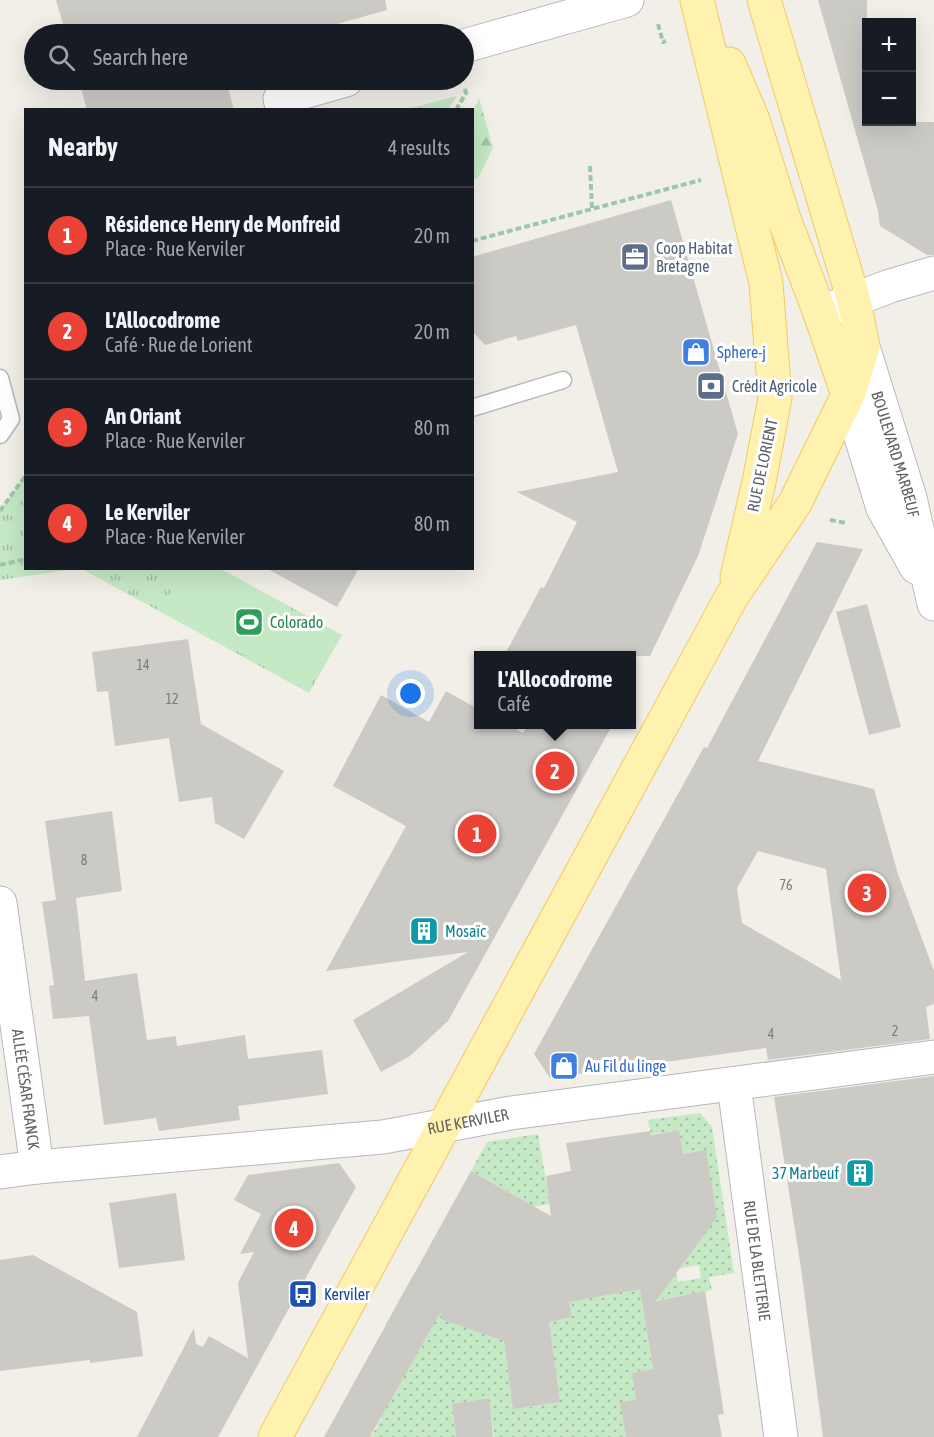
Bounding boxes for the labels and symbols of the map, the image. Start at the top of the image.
place label: Coop Habitat Bretagne [656,239,733,276]
office icon: Coop Habitat Bretagne [619,241,651,273]
shop icon: Sphere-j [680,336,712,368]
place label: Sphere-j [717,343,766,362]
bank icon: Crédit Agricole [695,370,727,402]
place label: Crédit Agricole [732,377,817,396]
street label: BOULEVARD MARBEUF [868,389,923,519]
street label: RUE DE LORIENT [743,417,781,513]
sports icon: Colorado [233,606,265,638]
place label: Colorado [270,613,323,631]
house number: 14 [136,657,150,673]
your location [396,679,425,708]
house number: 12 [165,691,179,707]
pin: 2 [536,748,574,794]
pin: 1 [458,812,496,856]
house number: 8 [81,852,88,868]
pin: 3 [848,870,886,916]
house number: 76 [779,877,793,893]
building icon: Mosaïc [408,915,440,947]
place label: Mosaïc [445,922,486,940]
house number: 4 [92,988,99,1004]
house number: 2 [892,1023,898,1039]
house number: 4 [768,1026,775,1042]
street label: ALLÉE CÉSAR FRANCK [9,1028,43,1151]
shop icon: Au Fil du linge [548,1050,580,1082]
place label: Au Fil du linge [585,1057,666,1076]
street label: RUE KERVILER [426,1105,510,1137]
building icon: 37 Marbeuf [844,1157,876,1189]
place label: 37 Marbeuf [772,1164,840,1182]
street label: RUE DE LA BLETTERIE [740,1199,774,1322]
pin: 4 [274,1206,314,1250]
bus stop icon: Kerviler [287,1278,319,1310]
place label: Kerviler [324,1285,370,1303]

